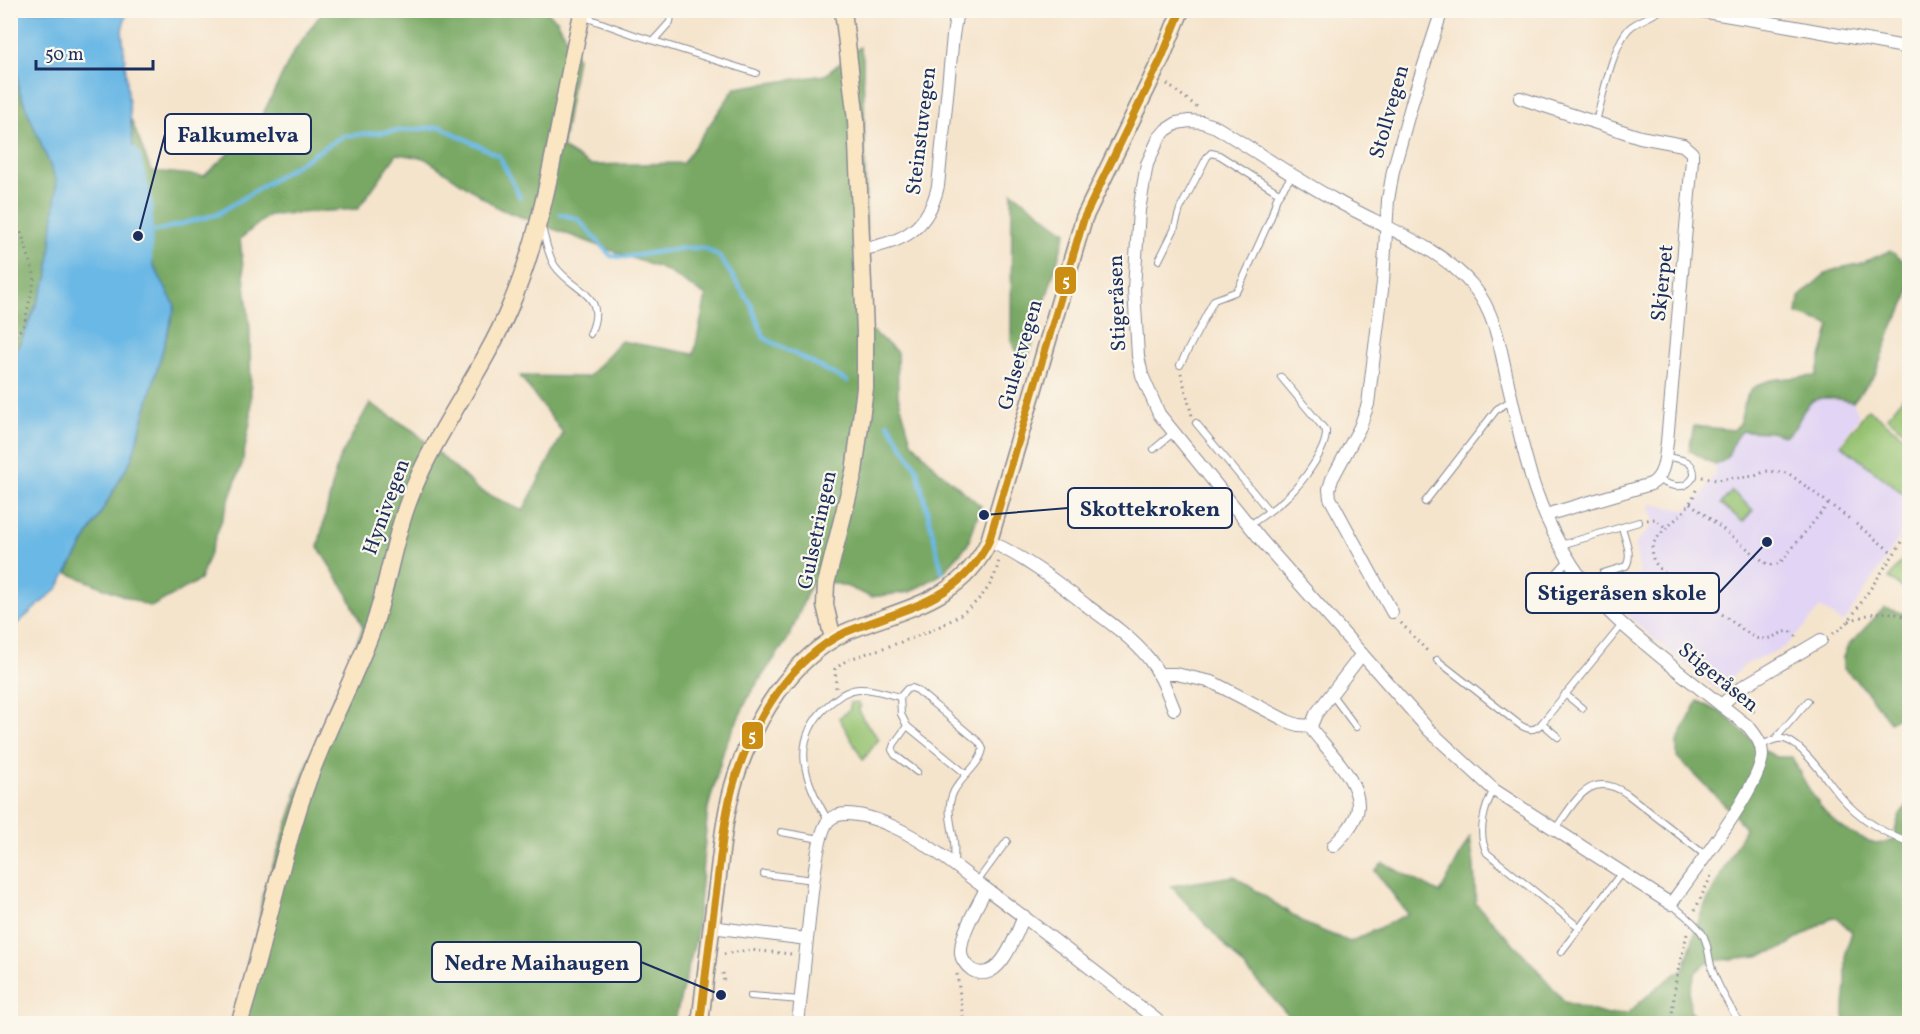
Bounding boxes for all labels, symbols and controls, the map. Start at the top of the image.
scale bar [36,33,153,71]
text: 50 m [45,43,84,68]
street label: Stollvegen [1363,62,1417,162]
street label: Steinstuvegen [900,65,944,197]
callout: Falkumelva [165,114,311,154]
text: Falkumelva [177,121,299,152]
street label: Skjerpet [1645,243,1681,323]
street label: Stigeråsen [1102,254,1134,352]
line badge: 5 [1054,266,1077,295]
text: 5 [1062,271,1070,293]
street label: Gulsetvegen [991,296,1051,414]
street label: Hynivegen [356,455,418,559]
street label: Gulsetringen [791,468,845,592]
callout: Skottekroken [1068,488,1232,528]
text: Skottekroken [1080,495,1220,526]
callout: Stigeråsen skole [1526,573,1719,613]
text: Stigeråsen skole [1538,579,1706,610]
street label: Stigeråsen [1671,636,1765,720]
line badge: 5 [741,721,764,750]
text: 5 [748,726,756,748]
callout: Nedre Maihaugen [432,942,641,982]
text: Nedre Maihaugen [444,949,630,980]

